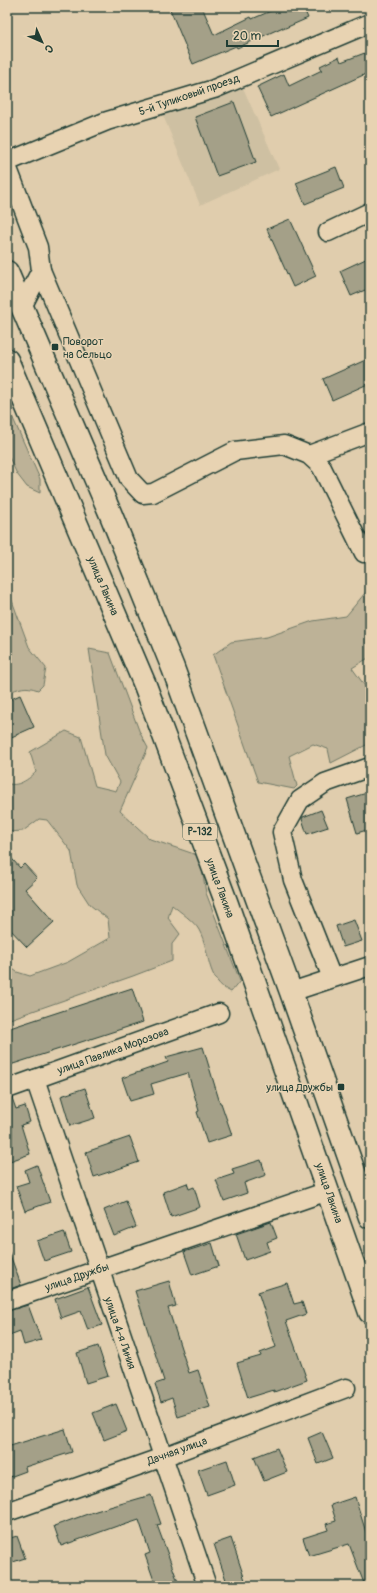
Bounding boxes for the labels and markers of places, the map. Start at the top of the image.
place label: Поворот на Сельцо [63,335,112,361]
marker: Поворот на Сельцо [50,342,60,352]
place label: улица Дружбы [265,1081,333,1094]
marker: улица Дружбы [336,1082,346,1092]

